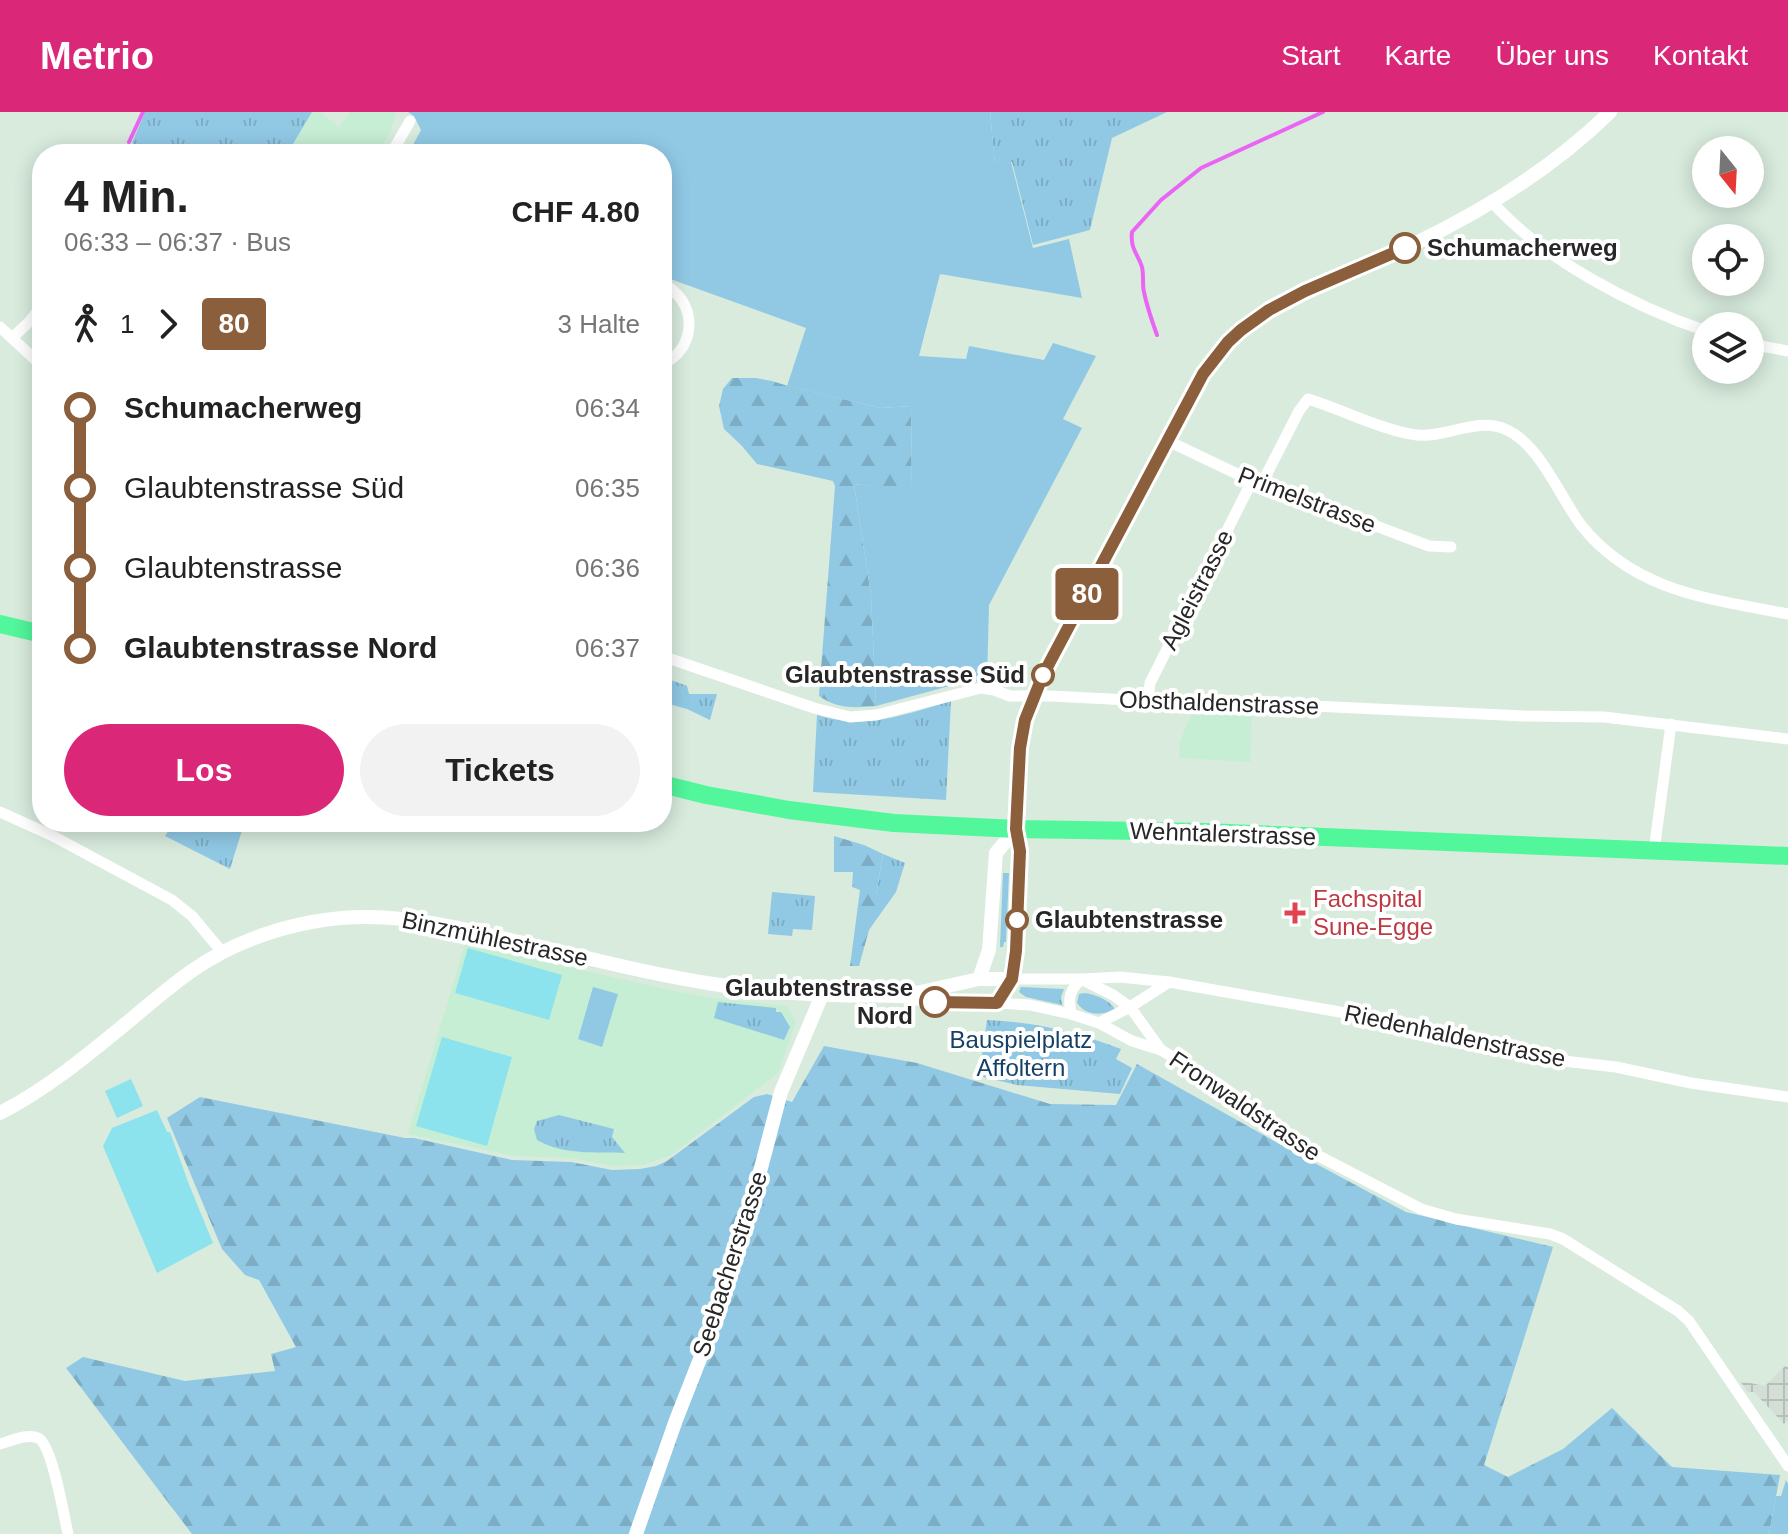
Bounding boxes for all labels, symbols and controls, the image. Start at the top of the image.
text: Metrio [40,35,154,77]
text: Start [1281,40,1340,71]
text: Karte [1384,40,1451,71]
text: Über uns [1495,40,1609,71]
text: Kontakt [1653,40,1748,71]
north arrow [1692,136,1764,208]
map controls [1692,136,1764,384]
text: 4 Min. [64,172,189,221]
text: CHF 4.80 [512,195,640,228]
button: locate [1692,224,1764,296]
text: 06:33 – 06:37 · Bus [64,227,291,257]
marker: Schumacherweg [1390,233,1420,263]
place label: Schumacherweg [1427,234,1618,261]
icon: walk [64,302,108,346]
icon: forward [146,302,190,346]
text: 80 [218,308,250,339]
text: 1 [120,309,134,339]
text: 3 Halte [558,309,640,339]
button: layers [1692,312,1764,384]
text: Schumacherweg [124,391,362,424]
text: 06:34 [575,393,640,423]
street label: Primelstrasse [1234,461,1380,538]
text: Glaubtenstrasse Süd [124,471,404,504]
text: 06:35 [575,473,640,503]
street label: Agleistrasse [1155,525,1238,654]
text: Glaubtenstrasse [124,551,342,584]
text: 06:36 [575,553,640,583]
line badge: 80 [1051,568,1123,620]
text: 80 [1071,578,1103,609]
text: Glaubtenstrasse Nord [124,631,437,664]
text: 06:37 [575,633,640,663]
place label: Glaubtenstrasse Süd [785,661,1025,688]
marker: Glaubtenstrasse Süd [1032,664,1054,686]
street label: Obsthaldenstrasse [1119,686,1319,719]
button: Los [64,724,344,816]
button: Tickets [360,724,640,816]
street label: Wehntalerstrasse [1129,817,1317,850]
place label: Fachspital Sune-Egge [1313,885,1433,940]
marker: Fachspital Sune-Egge [1284,902,1306,924]
street label: Binzmühlestrasse [400,906,591,971]
place label: Glaubtenstrasse [1035,906,1223,933]
marker: Glaubtenstrasse [1006,909,1028,931]
place label: Glaubtenstrasse Nord [725,974,913,1029]
marker: Glaubtenstrasse Nord [920,987,950,1017]
street label: Riedenhaldenstrasse [1342,999,1568,1072]
park label: Bauspielplatz Affoltern [950,1026,1092,1081]
street label: Fronwaldstrasse [1165,1045,1326,1166]
street label: Seebacherstrasse [687,1168,772,1360]

